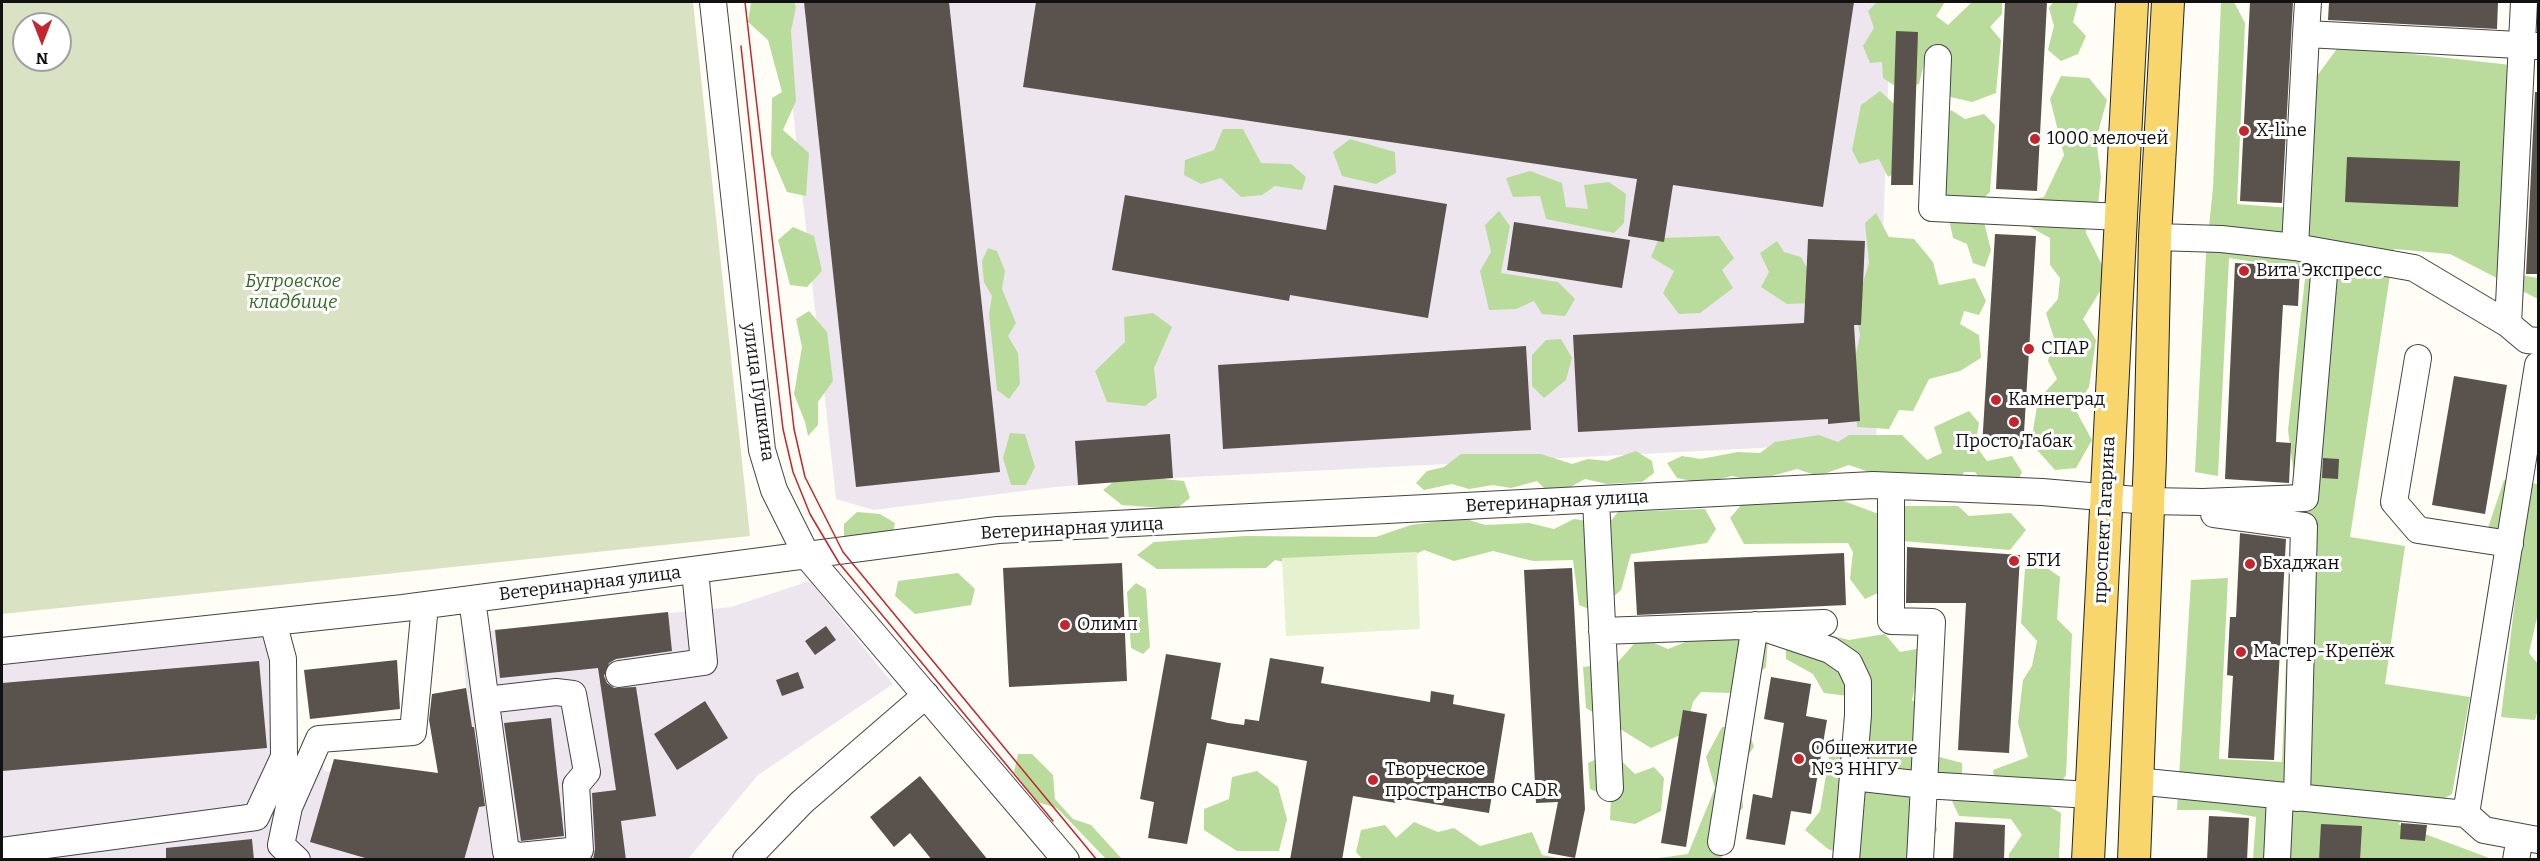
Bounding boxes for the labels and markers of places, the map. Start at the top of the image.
place label: X-line [2256,120,2307,142]
marker: X-line [2237,124,2251,138]
place label: 1000 мелочей [2047,128,2168,150]
marker: 1000 мелочей [2028,132,2042,146]
place label: Вита Экспресс [2256,260,2382,282]
marker: Вита Экспресс [2237,264,2251,278]
place label: СПАР [2041,338,2089,360]
marker: СПАР [2022,342,2036,356]
place label: Камнеград [2008,389,2105,411]
marker: Камнеград [1989,393,2003,407]
marker: Просто Табак [2007,415,2021,429]
place label: Просто Табак [1955,431,2073,453]
place label: БТИ [2026,550,2061,572]
place label: Бхаджан [2262,553,2339,575]
marker: БТИ [2007,554,2021,568]
marker: Бхаджан [2243,557,2257,571]
place label: Олимп [1077,614,1138,636]
marker: Олимп [1058,618,1072,632]
place label: Мастер-Крепёж [2253,641,2395,663]
marker: Мастер-Крепёж [2234,645,2248,659]
place label: Общежитие №3 ННГУ [1811,738,1918,780]
marker: Общежитие №3 ННГУ [1792,752,1806,766]
place label: Творческое пространство CADR [1385,759,1559,802]
marker: Творческое пространство CADR [1366,773,1380,787]

